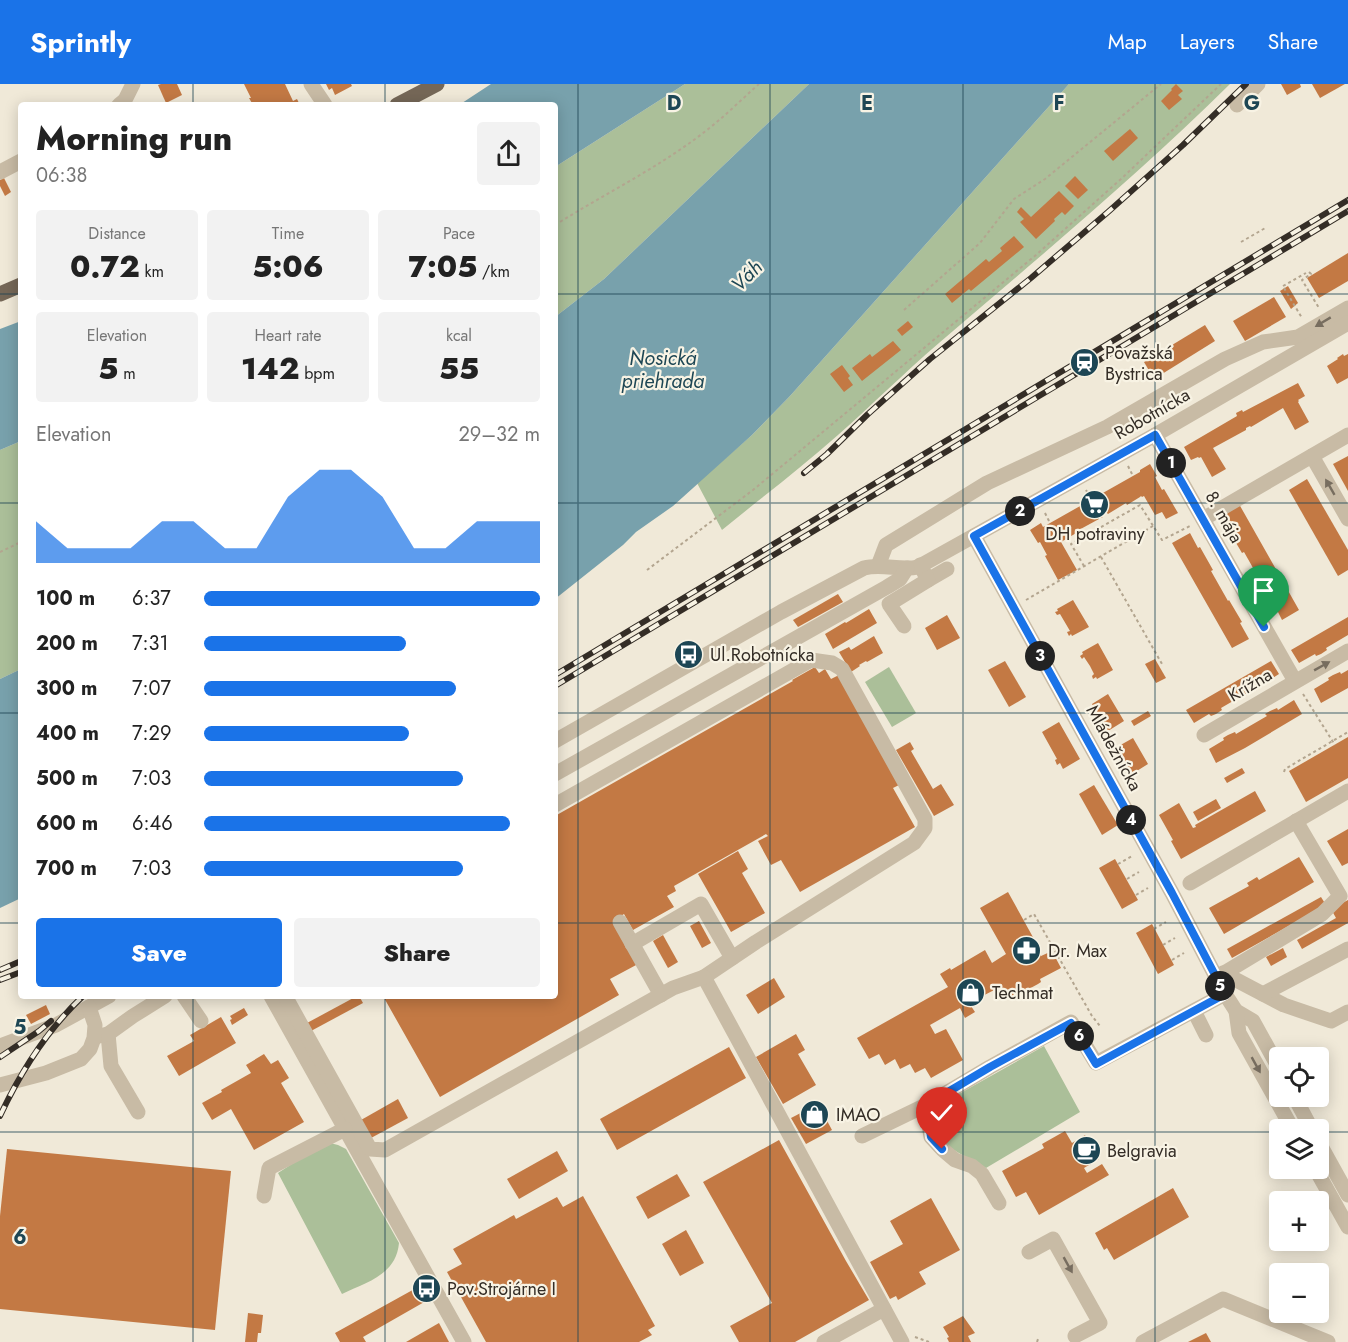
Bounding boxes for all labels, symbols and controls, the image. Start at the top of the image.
text: Sprintly [30,22,131,63]
text: Map [1108,27,1147,57]
text: Layers [1180,27,1235,57]
text: Share [1268,27,1318,57]
text: D [667,89,681,118]
text: E [861,89,873,118]
text: F [1053,89,1065,118]
text: G [1244,89,1260,118]
text: Morning run [36,115,232,162]
button: share [477,122,540,185]
text: 06:38 [36,161,87,190]
text: Distance [88,222,146,245]
text: Time [272,222,304,245]
text: Pace [443,222,475,245]
text: 0.72 [70,245,140,288]
text: 5:06 [252,245,324,288]
text: 7:05 [408,245,477,288]
water label: Váh [725,254,769,298]
text: km [140,260,164,283]
text: /km [477,260,510,283]
one-way arrow [1315,317,1331,328]
text: Elevation [87,324,147,347]
text: Heart rate [255,324,321,347]
text: kcal [446,324,472,347]
place label: Považská Bystrica [1105,340,1173,387]
water label: Nosická priehrada [622,344,704,396]
text: 5 [98,347,118,390]
text: 142 [241,347,299,390]
text: 55 [439,347,479,390]
station icon: Považská Bystrica [1068,347,1100,379]
text: m [118,362,136,385]
text: bpm [299,362,335,385]
street label: Robotnícka [1109,382,1195,446]
text: Elevation [36,420,111,449]
text: 29–32 m [458,420,540,449]
pin: 1 [1156,448,1186,478]
text: 1 [1167,451,1175,474]
one-way arrow [1325,479,1335,496]
street label: 8. mája [1199,486,1249,548]
supermarket icon: DH potraviny [1079,489,1111,521]
pin: 2 [1005,496,1035,526]
text: 2 [1015,499,1025,522]
place label: DH potraviny [1045,521,1145,547]
pin [1238,565,1289,627]
icon: arrive [1247,574,1280,607]
text: 100 m [36,584,95,613]
text: 6:37 [132,584,171,613]
text: 200 m [36,629,98,658]
text: 7:31 [132,629,168,658]
bus stop icon: Ul.Robotnícka [673,639,705,671]
pin: 3 [1025,641,1055,671]
place label: Ul.Robotnícka [710,642,814,668]
text: 3 [1035,644,1045,667]
one-way arrow [1313,661,1330,671]
street label: Krížna [1223,662,1277,708]
text: 300 m [36,674,97,703]
text: 7:07 [132,674,171,703]
street label: Mládežnícka [1080,700,1148,796]
text: 400 m [36,719,99,748]
text: 7:29 [132,719,171,748]
text: 500 m [36,764,98,793]
text: 7:03 [132,764,171,793]
pin: 4 [1116,805,1146,835]
text: 4 [1125,808,1137,831]
text: 600 m [36,809,98,838]
text: 6:46 [132,809,173,838]
text: 700 m [36,854,97,883]
text: 7:03 [132,854,171,883]
button: Save [36,918,282,987]
button: Share [294,918,540,987]
pharmacy icon: Dr. Max [1011,935,1043,967]
place label: Dr. Max [1048,938,1107,964]
pin: 5 [1205,971,1235,1001]
text: 5 [1215,974,1225,997]
shop icon: Techmat [955,977,987,1009]
place label: Techmat [992,980,1054,1006]
text: 5 [14,1013,27,1042]
pin: 6 [1064,1021,1094,1051]
text: 6 [1074,1024,1084,1047]
map controls [1269,1047,1329,1323]
button: locate [1269,1047,1329,1107]
one-way arrow [1251,1057,1262,1073]
pin [916,1087,967,1149]
icon: check [925,1096,958,1129]
shop icon: IMAO [799,1099,831,1131]
place label: IMAO [836,1102,881,1128]
button: layers [1269,1119,1329,1179]
cafe icon: Belgravia [1070,1135,1102,1167]
place label: Belgravia [1107,1138,1177,1164]
button: + [1269,1191,1329,1251]
text: 6 [13,1223,27,1252]
one-way arrow [1063,1257,1073,1274]
button: − [1269,1263,1329,1323]
bus stop icon: Pov.Strojárne I [410,1273,442,1305]
place label: Pov.Strojárne I [447,1276,556,1302]

